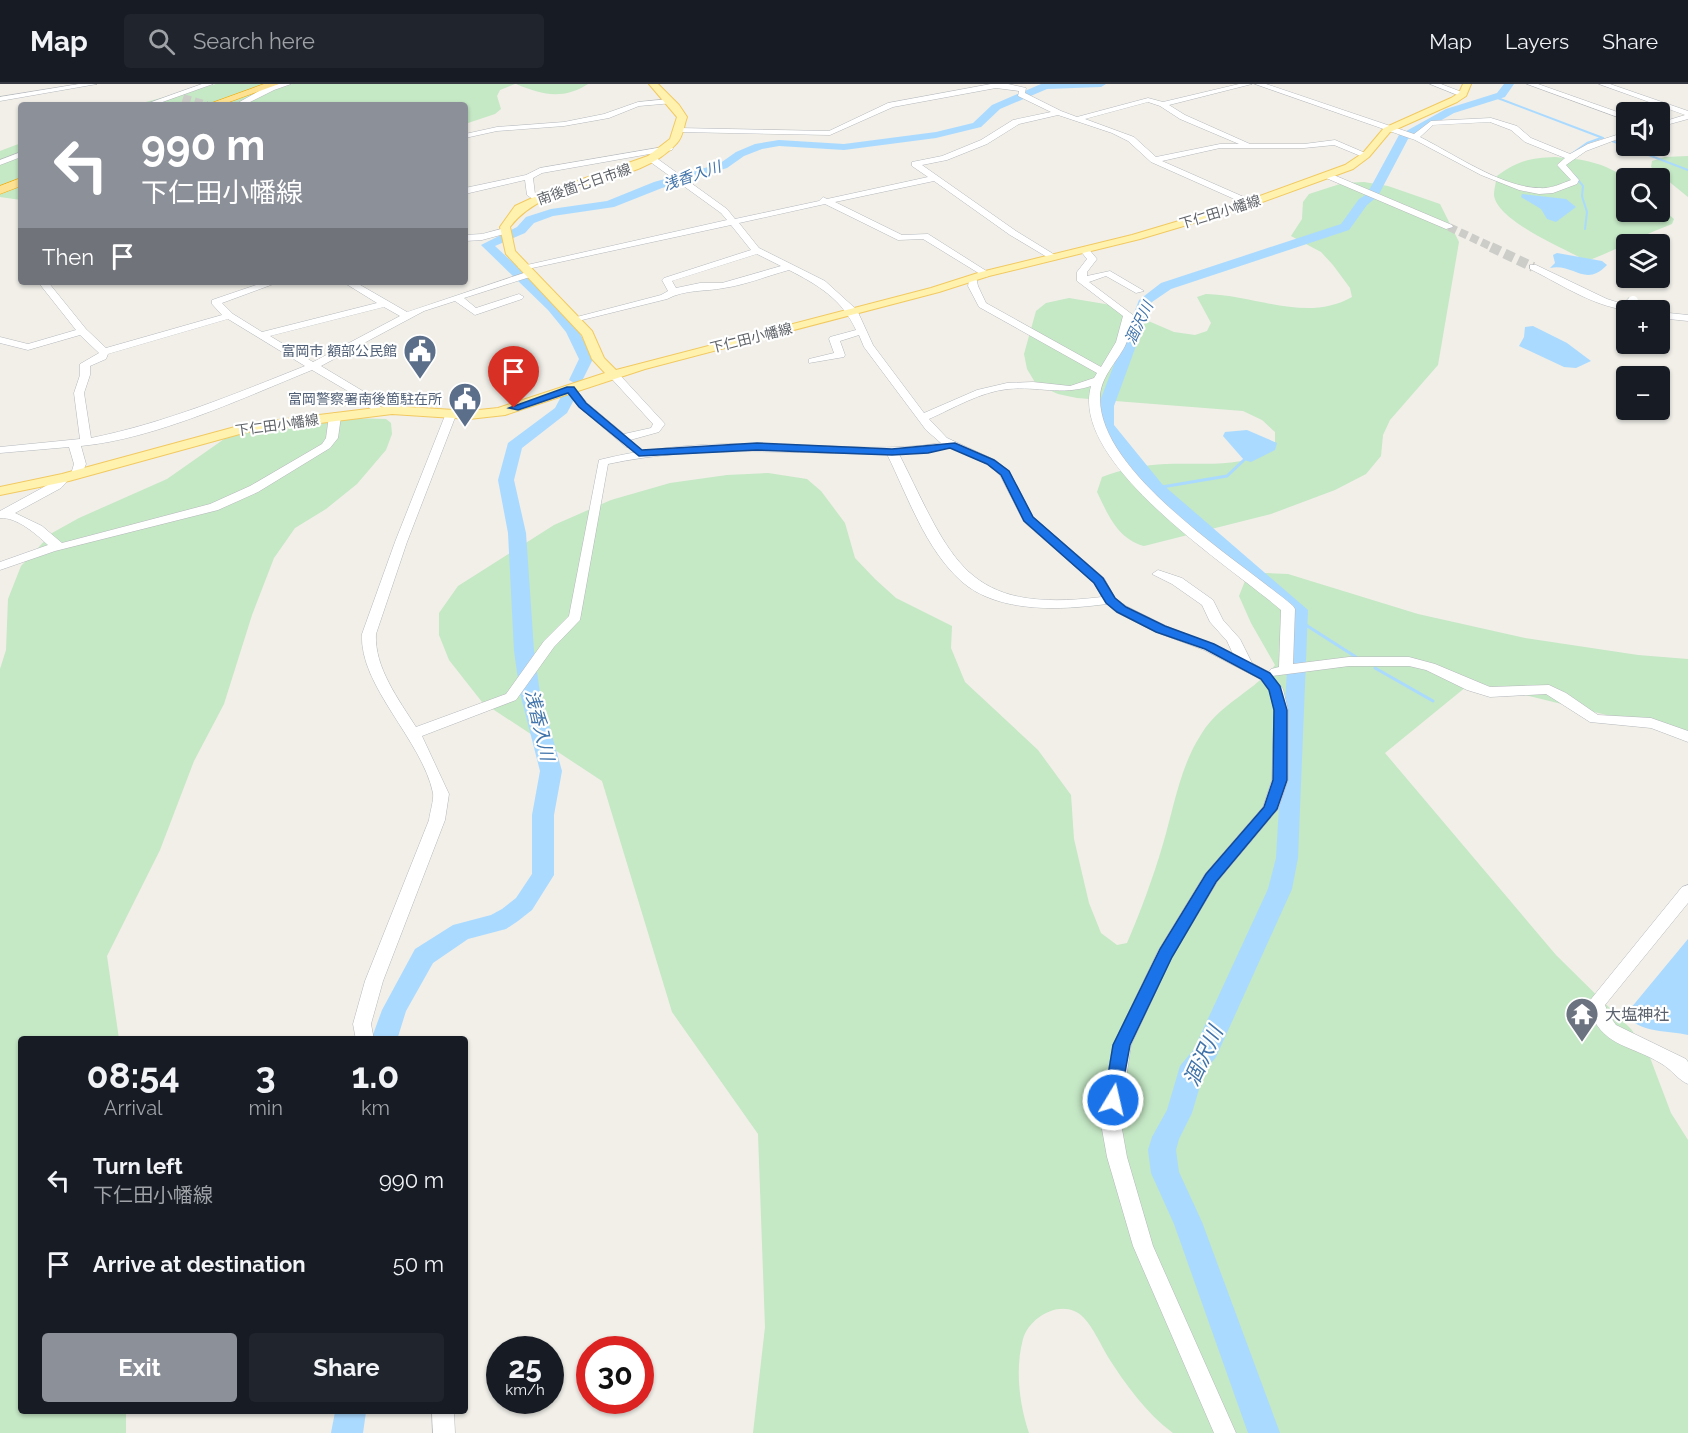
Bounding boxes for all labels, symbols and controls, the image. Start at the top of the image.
search box [124,14,544,68]
text: Map [30,25,88,58]
icon: search [145,25,178,58]
text: Search here [193,28,315,54]
text: Map [1429,29,1472,54]
text: Layers [1505,29,1569,54]
text: Share [1602,29,1658,54]
map controls [1616,102,1670,420]
button: sound [1616,102,1670,156]
text: 990 m [141,121,265,170]
icon: left [42,126,120,204]
water label: 浅香入川 [661,157,725,194]
street label: 南後箇七日市線 [535,160,633,208]
button: search [1616,168,1670,222]
text: 下仁田小幡線 [141,177,303,208]
street label: 下仁田小幡線 [1177,192,1263,232]
button: layers [1616,234,1670,288]
icon: arrive [106,240,139,273]
text: Then [42,244,94,270]
water label: 涸沢川 [1121,297,1158,347]
button: + [1616,300,1670,354]
street label: 下仁田小幡線 [708,320,794,356]
public building icon: 富岡市 額部公民館 [402,333,438,380]
place label: 富岡市 額部公民館 [281,343,397,359]
pin [488,346,539,408]
icon: arrive [497,355,530,388]
button: − [1616,366,1670,420]
public building icon: 富岡警察署南後箇駐在所 [447,381,483,428]
place label: 富岡警察署南後箇駐在所 [288,391,442,407]
street label: 下仁田小幡線 [234,411,320,439]
water label: 浅香入川 [522,688,559,764]
temple icon: 大塩神社 [1564,996,1600,1043]
place label: 大塩神社 [1605,1005,1669,1024]
water label: 涸沢川 [1178,1020,1228,1090]
text: 08:54 [87,1054,180,1096]
text: 3 [256,1054,276,1096]
text: 1.0 [351,1054,399,1096]
position arrow [1081,1068,1145,1132]
text: Arrival [104,1096,163,1120]
text: min [248,1096,283,1120]
text: km [361,1096,390,1120]
text: Turn left [93,1153,183,1179]
icon: left [42,1164,75,1197]
text: 990 m [379,1167,444,1193]
text: 下仁田小幡線 [93,1183,213,1207]
icon: arrive [42,1248,75,1281]
text: Arrive at destination [93,1251,306,1277]
text: 50 m [393,1251,444,1277]
button: Exit [42,1333,237,1402]
button: Share [249,1333,444,1402]
speed limit sign: 30 [576,1336,654,1414]
text: 25 [508,1350,542,1385]
text: km/h [505,1381,545,1399]

